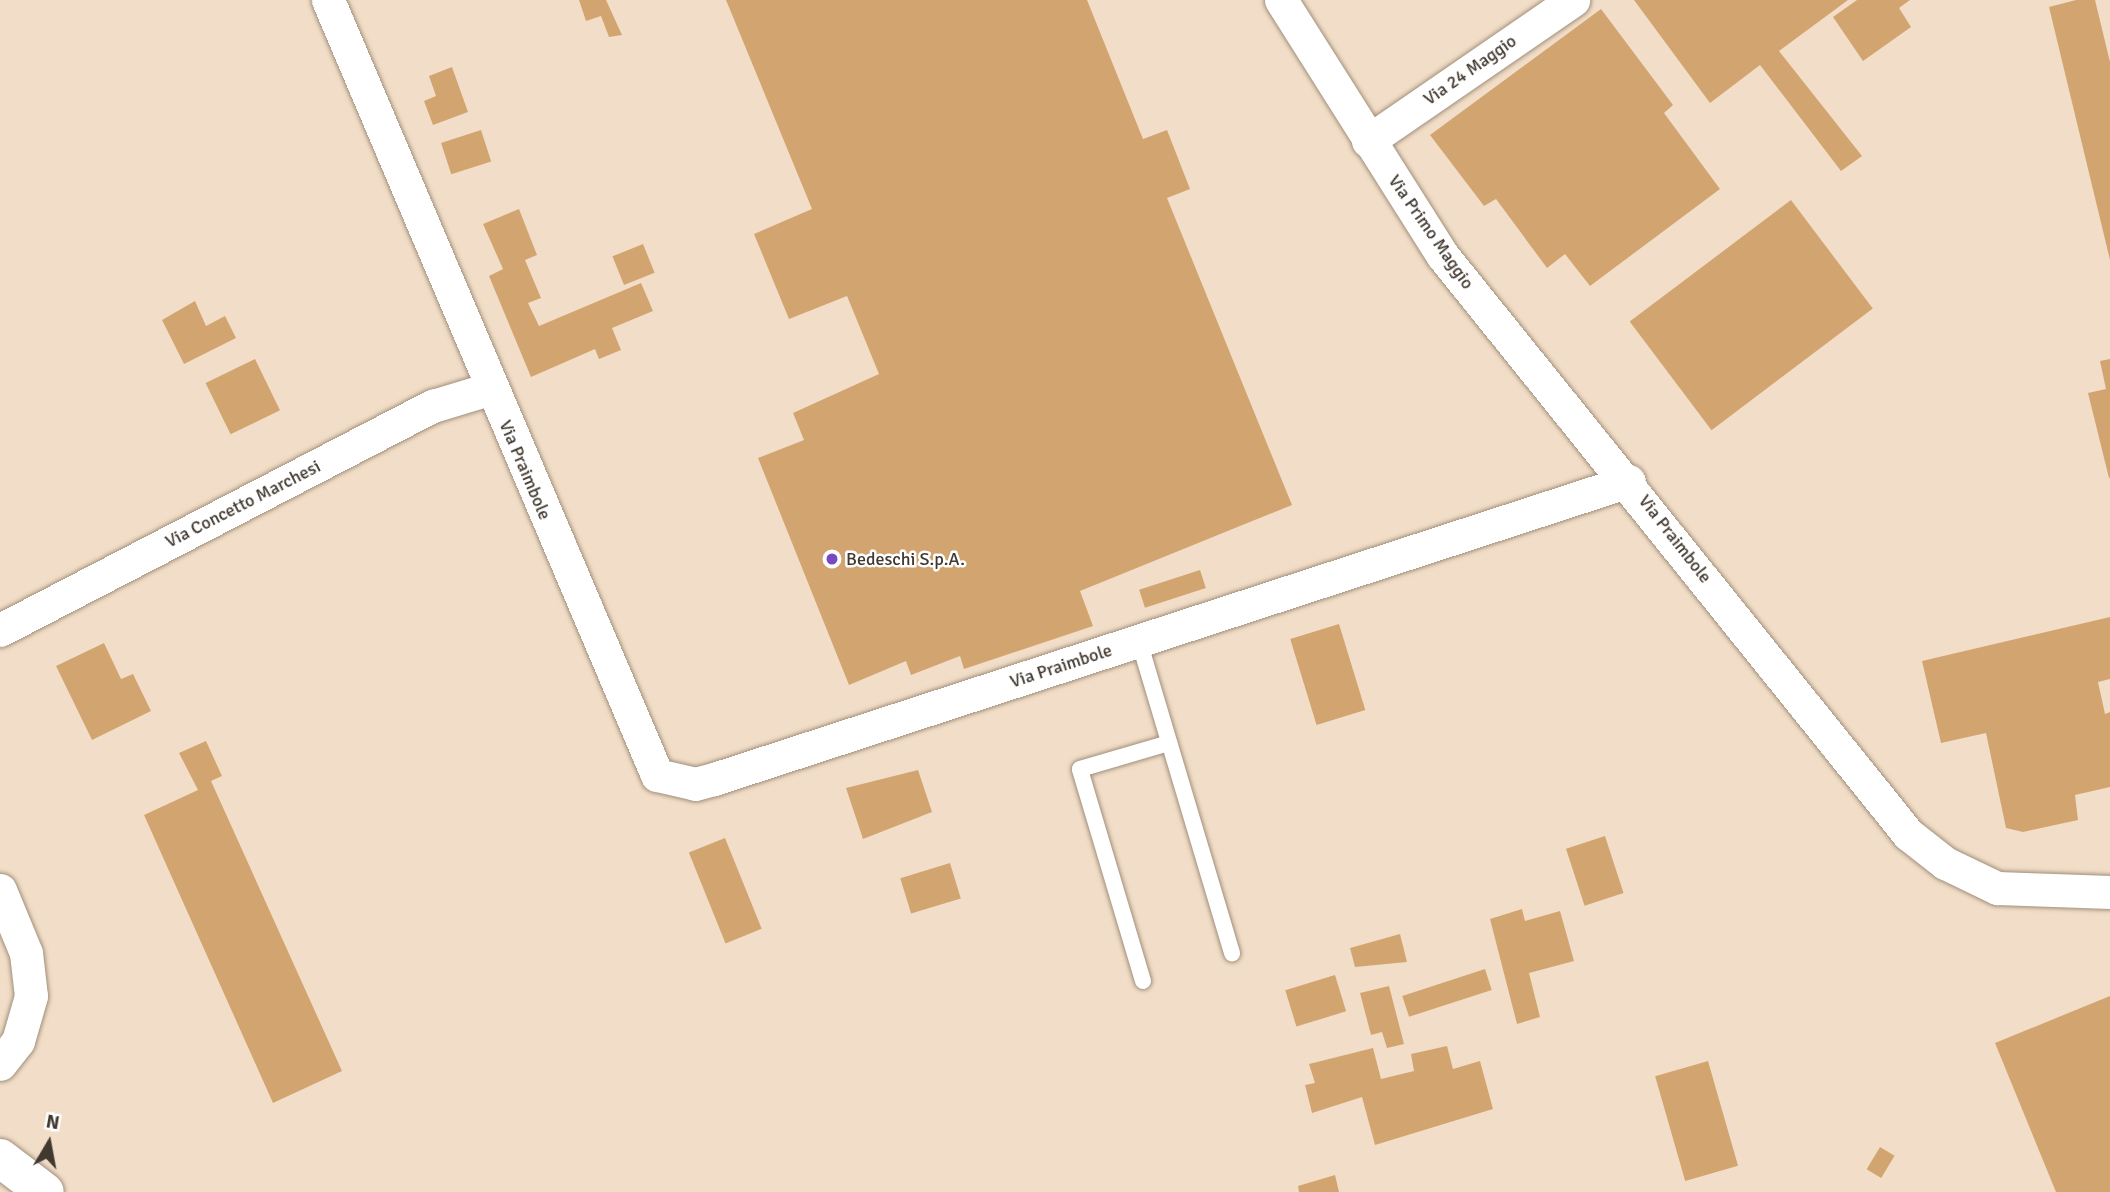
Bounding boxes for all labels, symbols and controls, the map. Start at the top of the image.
street label: Via 24 Maggio [1419,30,1521,110]
street label: Via Primo Maggio [1384,171,1478,293]
street label: Via Praimbole [494,417,556,523]
street label: Via Concetto Marchesi [162,455,324,553]
street label: Via Praimbole [1634,491,1716,587]
place label: Bedeschi S.p.A. [846,548,965,570]
marker: Bedeschi S.p.A. [824,551,840,567]
street label: Via Praimbole [1007,639,1115,693]
north arrow [14,1108,84,1178]
text: N [44,1109,61,1135]

